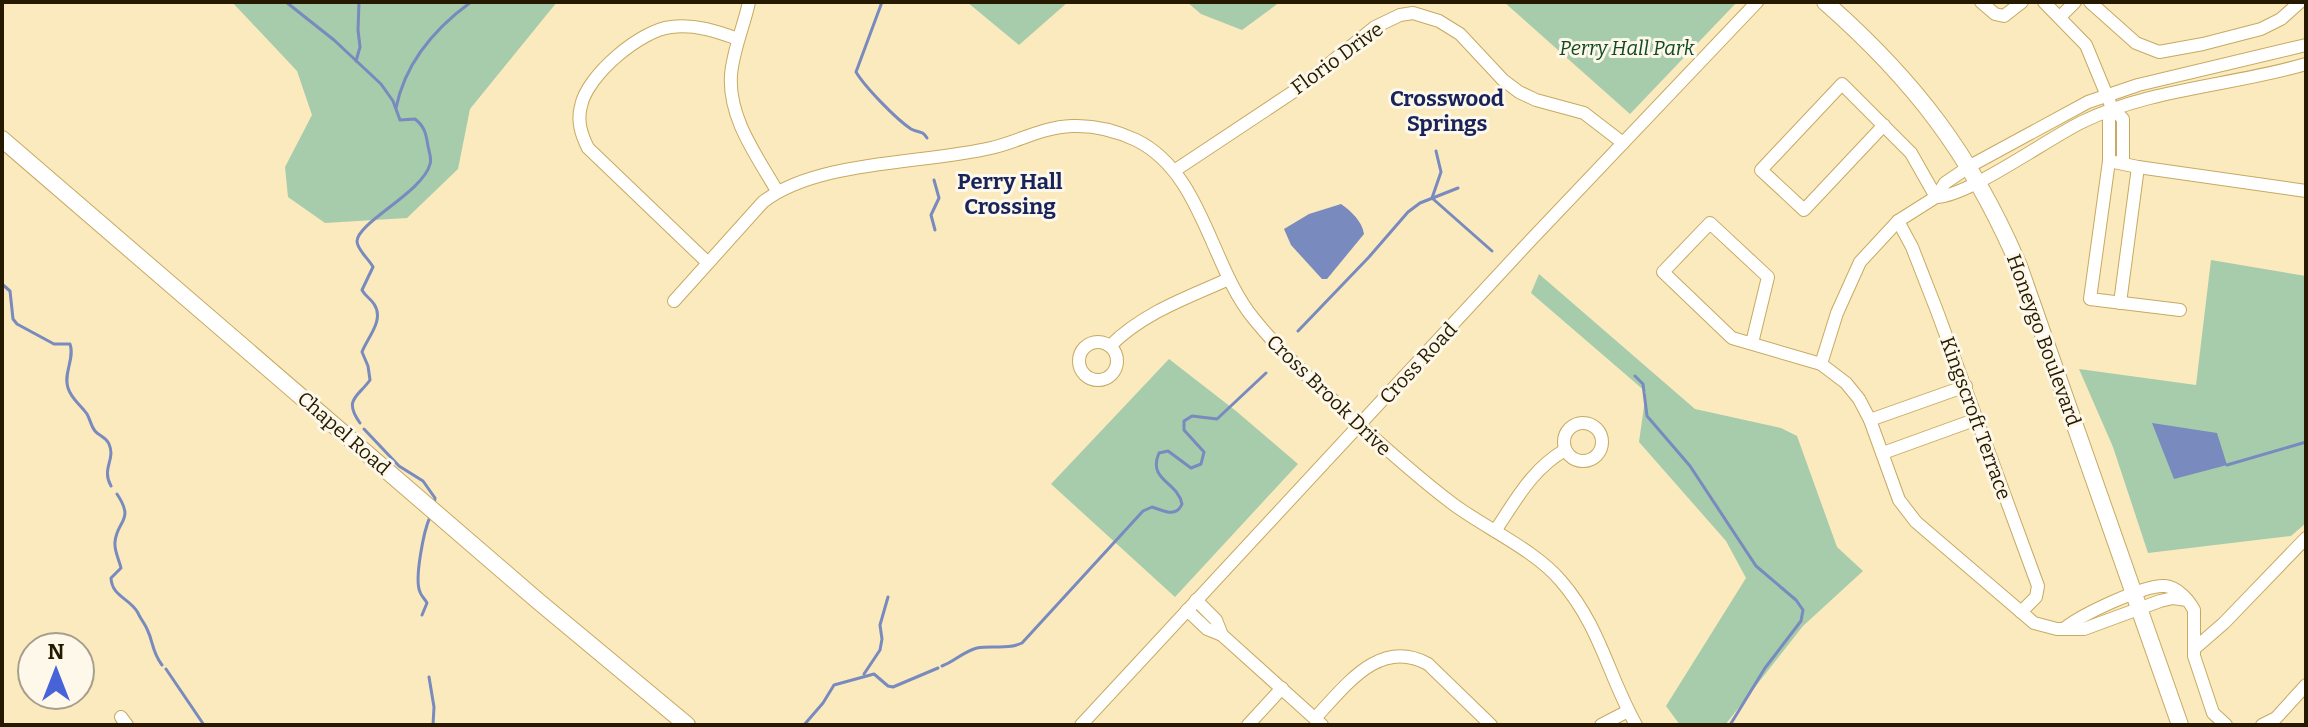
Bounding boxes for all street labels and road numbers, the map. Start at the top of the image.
street label: Florio Drive [1286,17,1388,99]
street label: Honeygo Boulevard [2002,251,2086,429]
street label: Cross Road [1374,317,1462,409]
street label: Cross Brook Drive [1262,329,1396,461]
street label: Kingscroft Terrace [1935,333,2017,503]
street label: Chapel Road [293,386,396,480]

